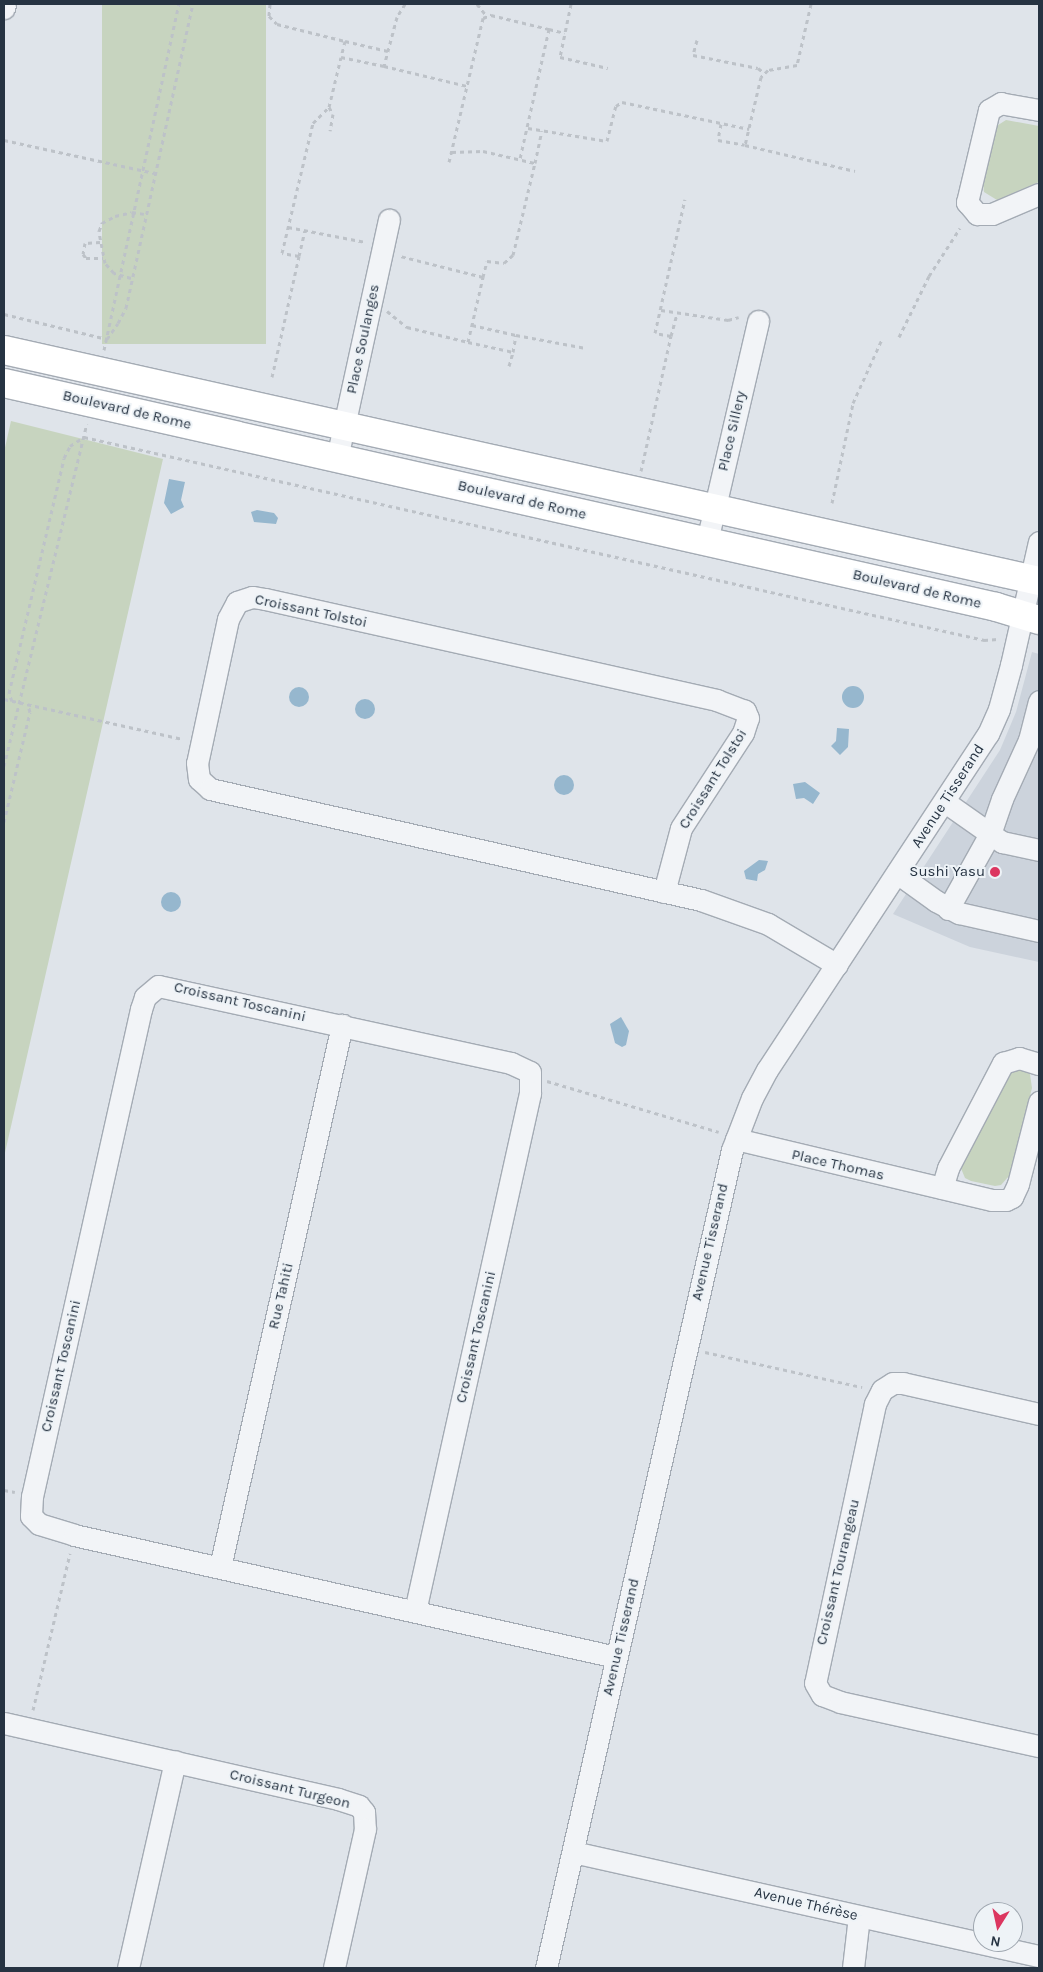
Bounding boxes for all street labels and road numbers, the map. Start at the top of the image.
street label: Place Soulanges [343,283,383,395]
street label: Boulevard de Rome [61,386,193,434]
street label: Place Sillery [714,389,750,473]
street label: Boulevard de Rome [456,476,588,524]
street label: Boulevard de Rome [851,565,983,613]
street label: Croissant Tolstoi [253,590,369,632]
street label: Croissant Tolstoi [675,726,751,832]
street label: Avenue Tisserand [908,741,988,851]
street label: Croissant Toscanini [172,978,308,1026]
street label: Place Thomas [790,1146,886,1184]
street label: Avenue Tisserand [688,1182,732,1302]
street label: Rue Tahiti [265,1261,297,1331]
street label: Croissant Toscanini [452,1269,500,1405]
street label: Croissant Toscanini [37,1298,85,1434]
street label: Croissant Tourangeau [812,1497,864,1647]
street label: Avenue Tisserand [599,1577,643,1697]
street label: Croissant Turgeon [228,1765,352,1813]
street label: Avenue Thérèse [752,1883,860,1925]

